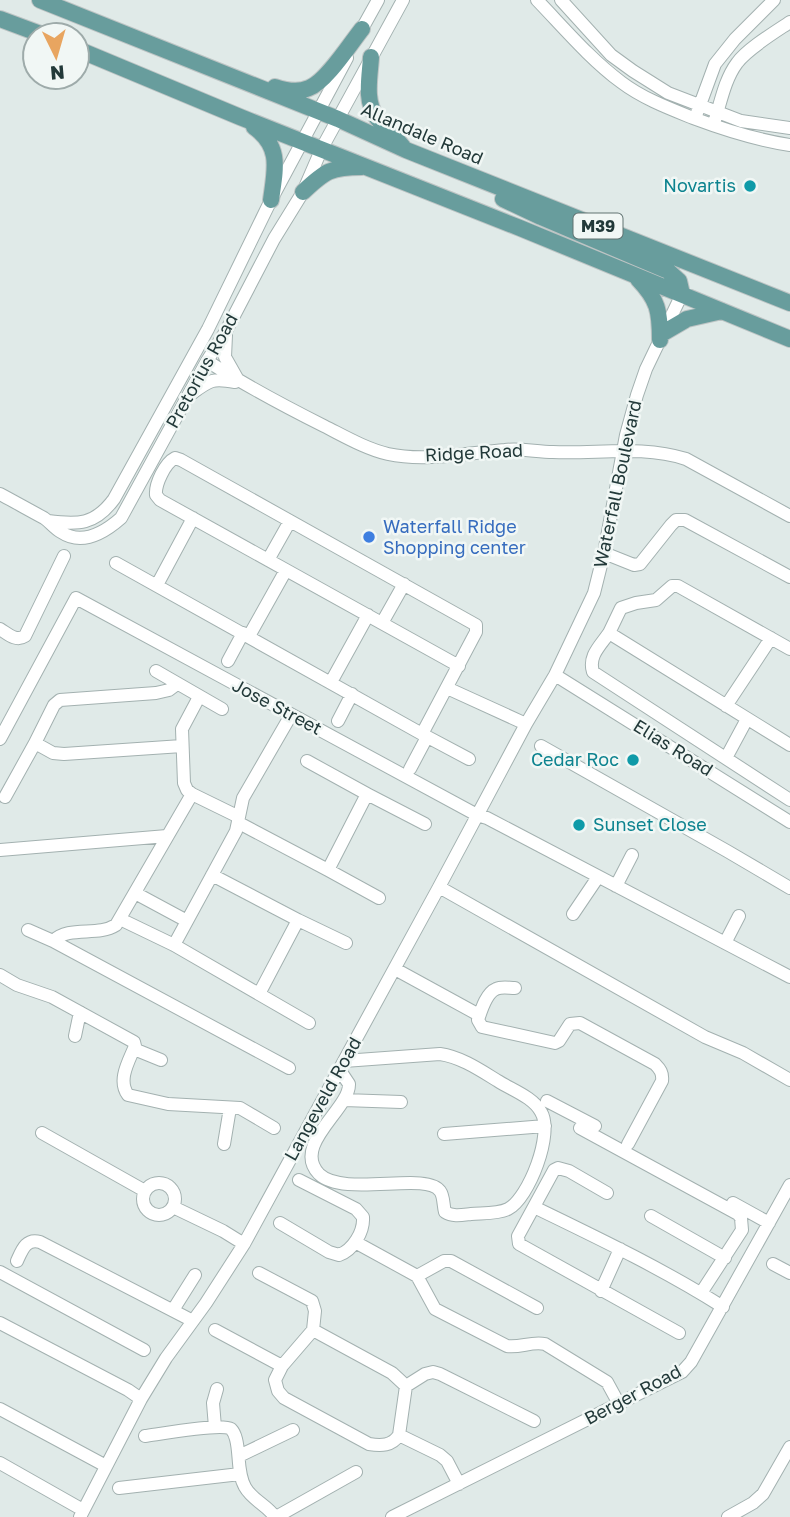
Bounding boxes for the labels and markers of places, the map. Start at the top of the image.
place label: Novartis [663,174,736,196]
marker: Novartis [742,178,758,194]
place label: Waterfall Ridge Shopping center [383,515,526,558]
marker: Waterfall Ridge Shopping center [361,529,377,545]
place label: Cedar Roc [531,748,619,770]
marker: Cedar Roc [625,752,641,768]
place label: Sunset Close [593,813,707,835]
marker: Sunset Close [571,817,587,833]

